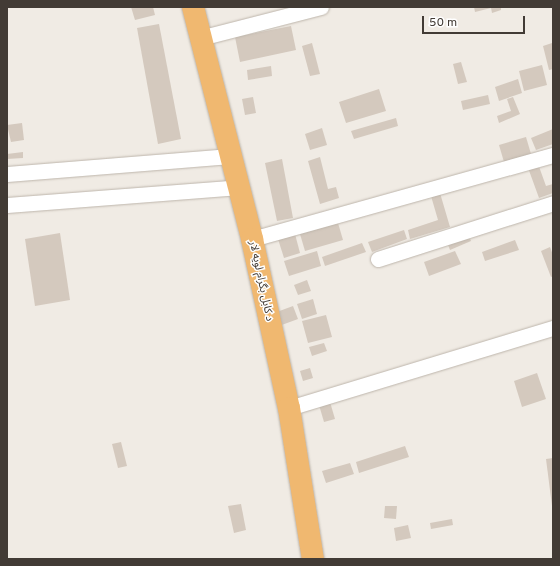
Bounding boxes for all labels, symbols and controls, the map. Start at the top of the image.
scale bar [424,8,527,34]
text: 50 m [429,15,457,31]
street label: د کابل بگرام لویه لار [246,240,276,322]

